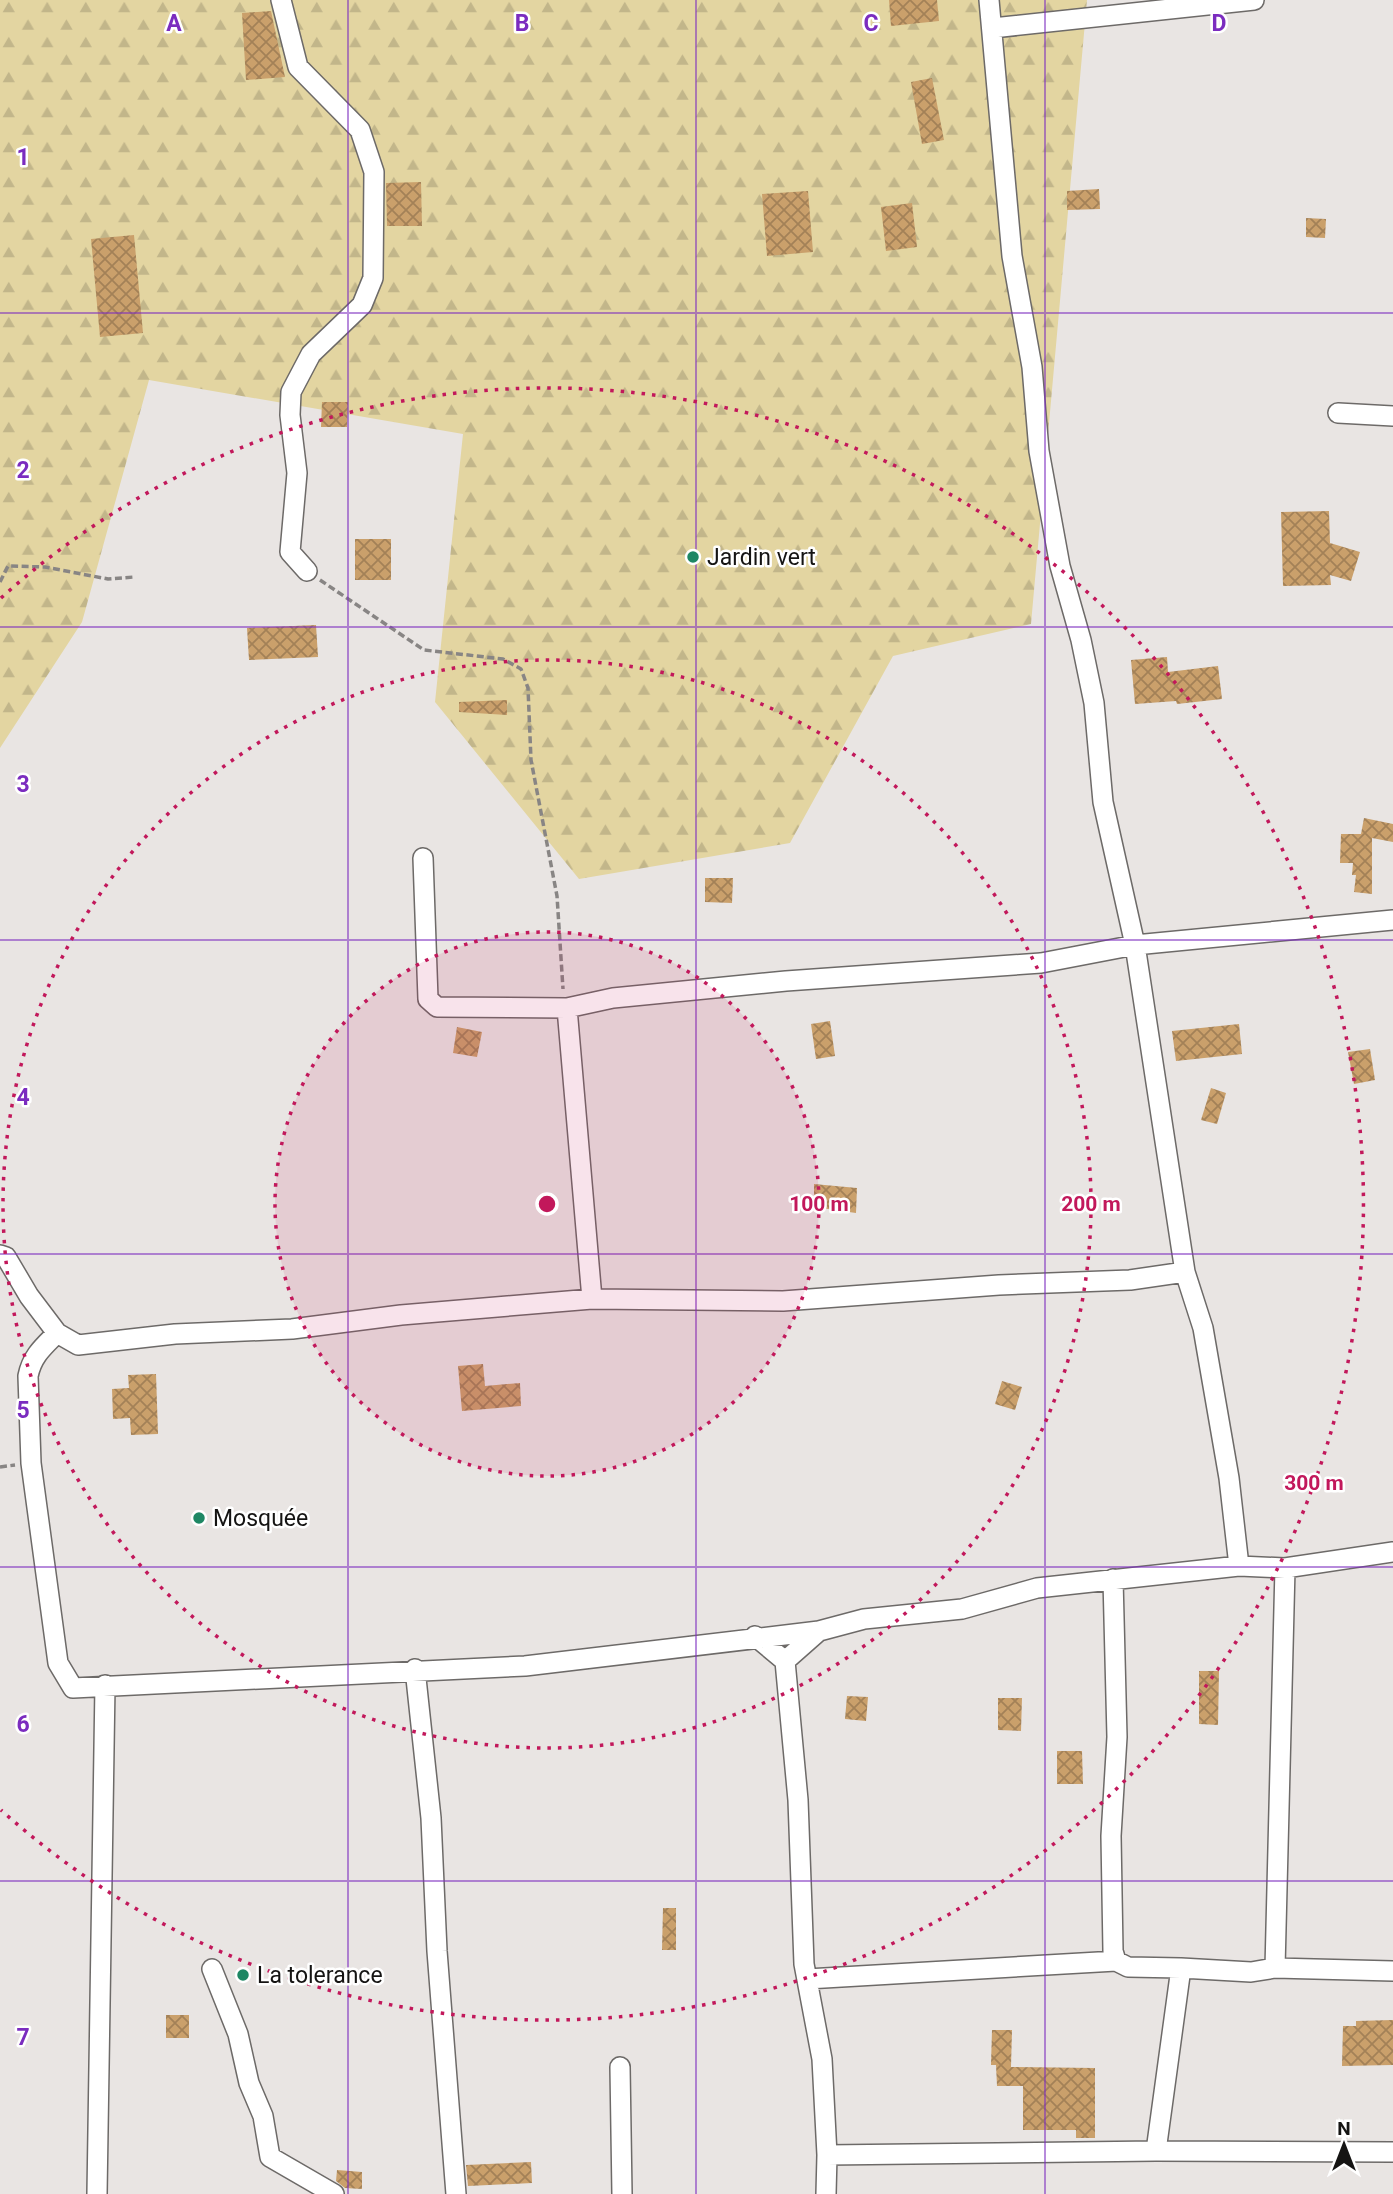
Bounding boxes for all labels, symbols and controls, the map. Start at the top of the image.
text: A [166,10,182,37]
text: B [515,10,529,37]
text: C [863,10,879,37]
text: D [1212,10,1226,37]
text: 1 [16,144,30,171]
text: 2 [16,457,30,484]
place label: Jardin vert [707,544,816,571]
marker: Jardin vert [685,549,701,565]
text: 3 [16,771,30,798]
text: 4 [16,1084,30,1111]
centre of rings [535,1192,559,1216]
text: 100 m [789,1192,849,1216]
text: 200 m [1061,1192,1121,1216]
text: 5 [16,1397,30,1424]
text: 300 m [1284,1471,1344,1495]
place label: Mosquée [213,1505,308,1532]
marker: Mosquée [191,1510,207,1526]
text: 6 [16,1711,30,1738]
place label: La tolerance [257,1962,383,1989]
marker: La tolerance [235,1967,251,1983]
text: 7 [16,2024,30,2051]
north arrow [1309,2110,1379,2180]
text: N [1337,2117,1351,2140]

